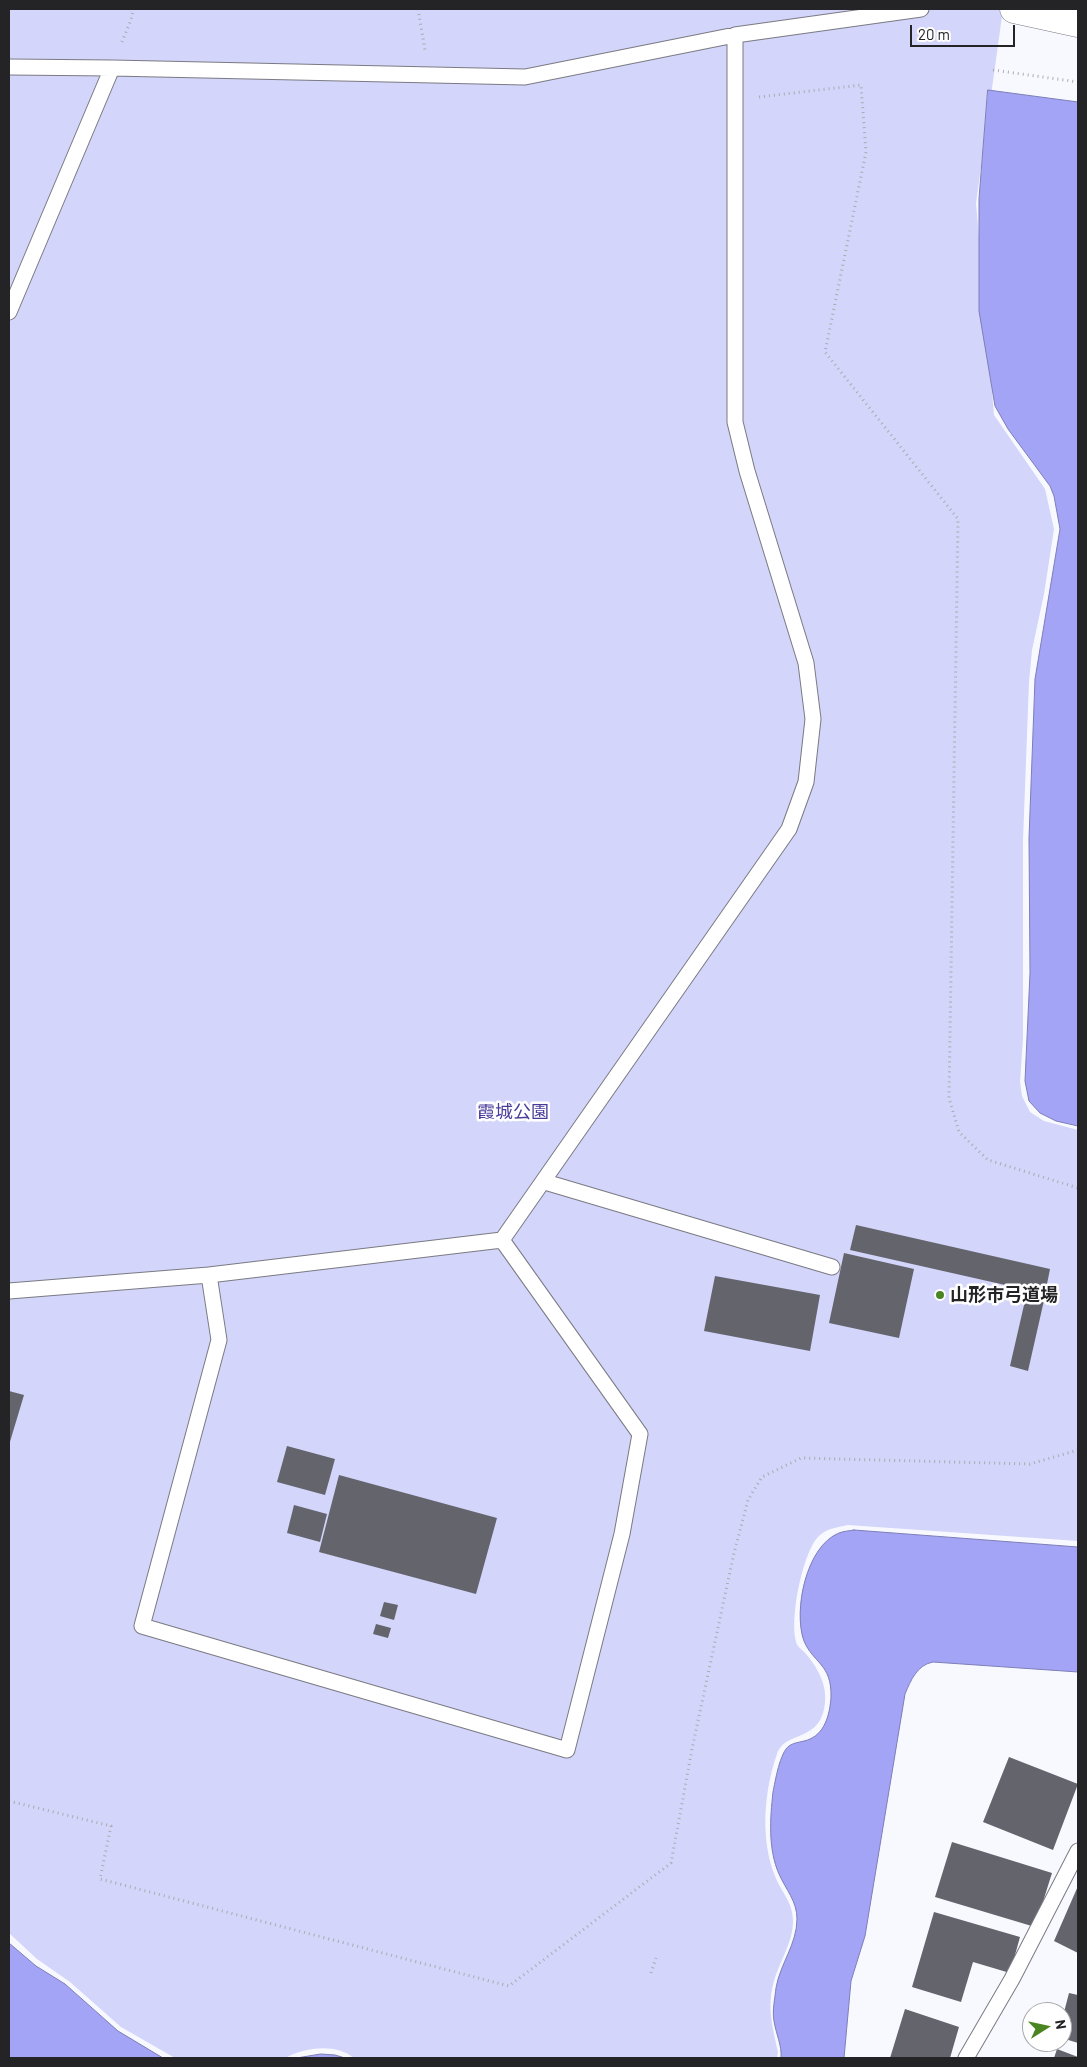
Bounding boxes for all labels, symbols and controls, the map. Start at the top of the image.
scale bar [912,15,1017,47]
text: 20 m [918,25,950,43]
park label: 霞城公園 [477,1101,549,1123]
place label: 山形市弓道場 [950,1284,1058,1306]
marker: 山形市弓道場 [934,1289,946,1301]
north arrow [1022,2002,1072,2052]
text: N [1052,2018,1070,2031]

